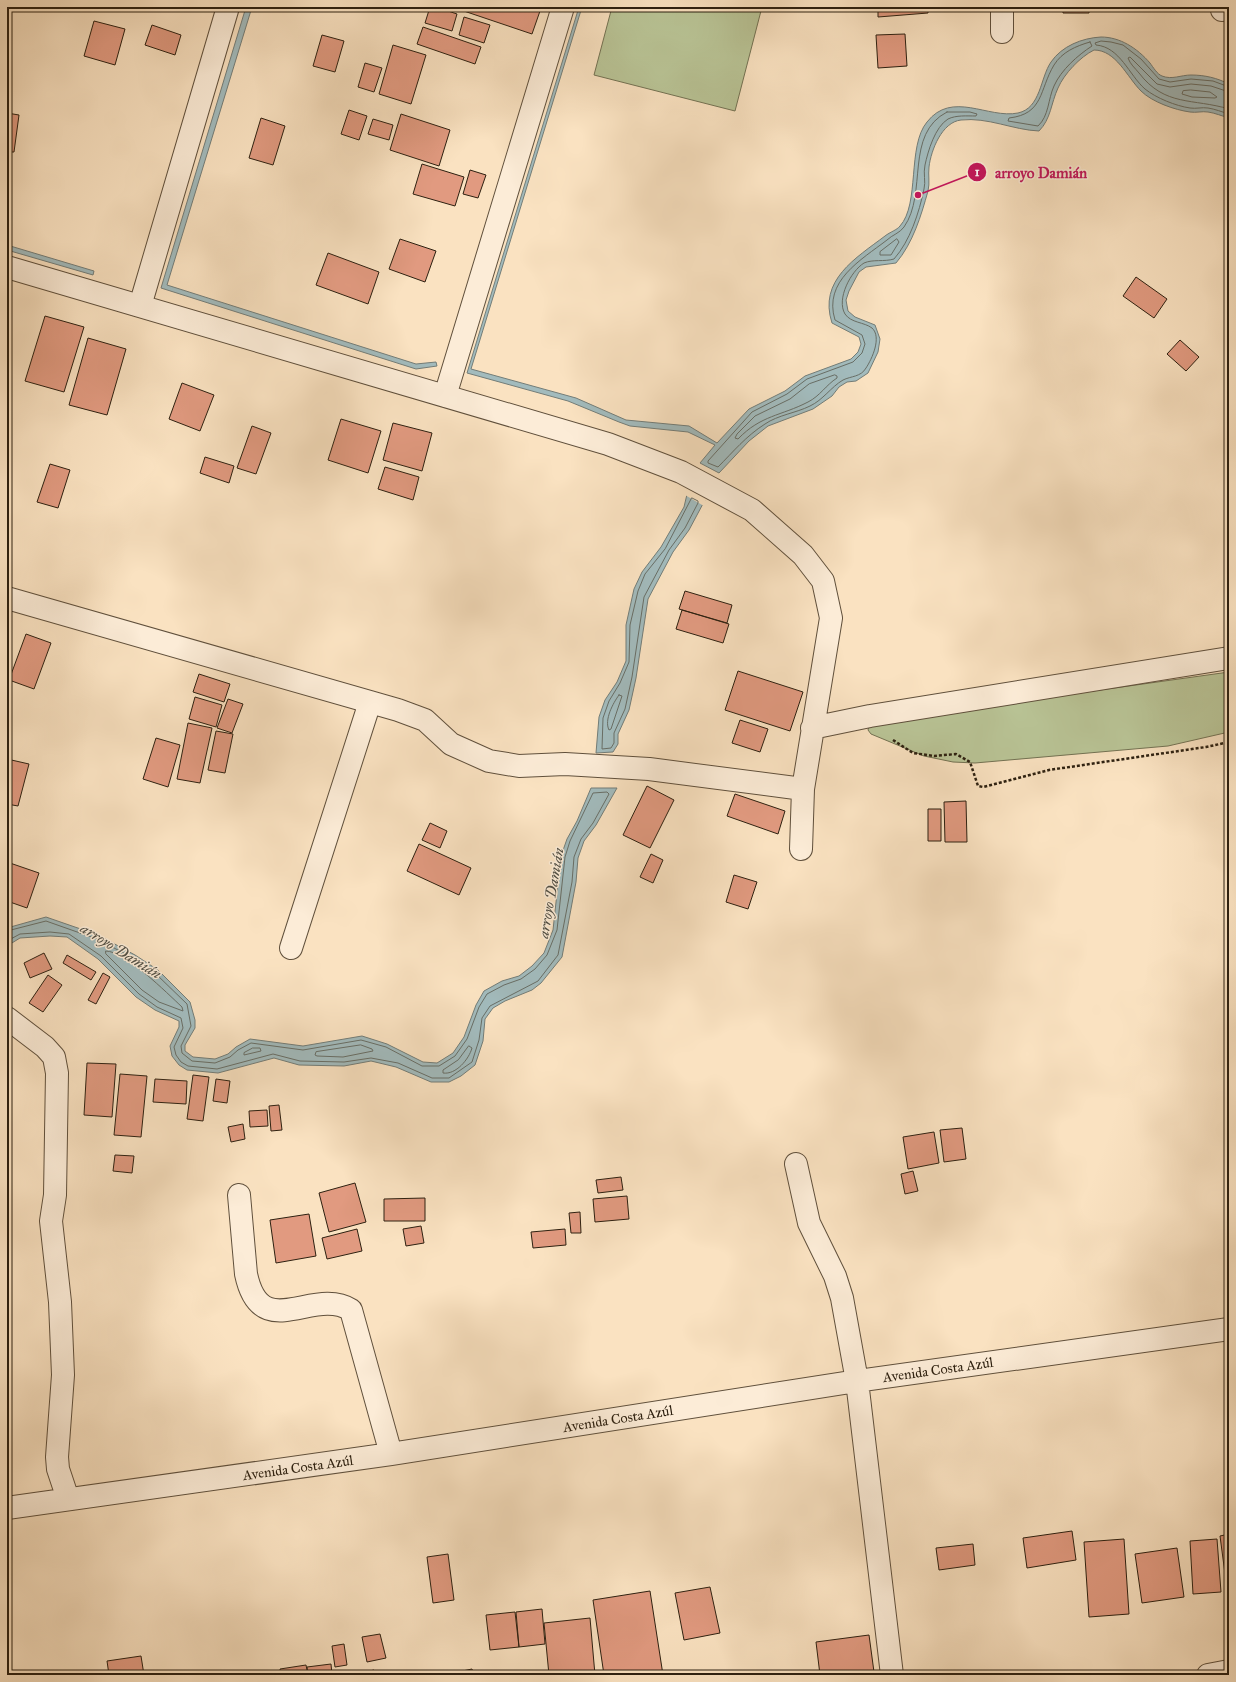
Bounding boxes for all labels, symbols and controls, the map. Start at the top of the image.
callout: arroyo Damián [967,159,1095,186]
text: arroyo Damián [995,164,1088,183]
text: 1 [975,165,980,179]
water label: arroyo Damián [534,846,568,941]
water label: arroyo Damián [77,919,165,983]
street label: Avenida Costa Azúl [881,1354,995,1386]
street label: Avenida Costa Azúl [561,1402,675,1436]
street label: Avenida Costa Azúl [241,1452,355,1484]

